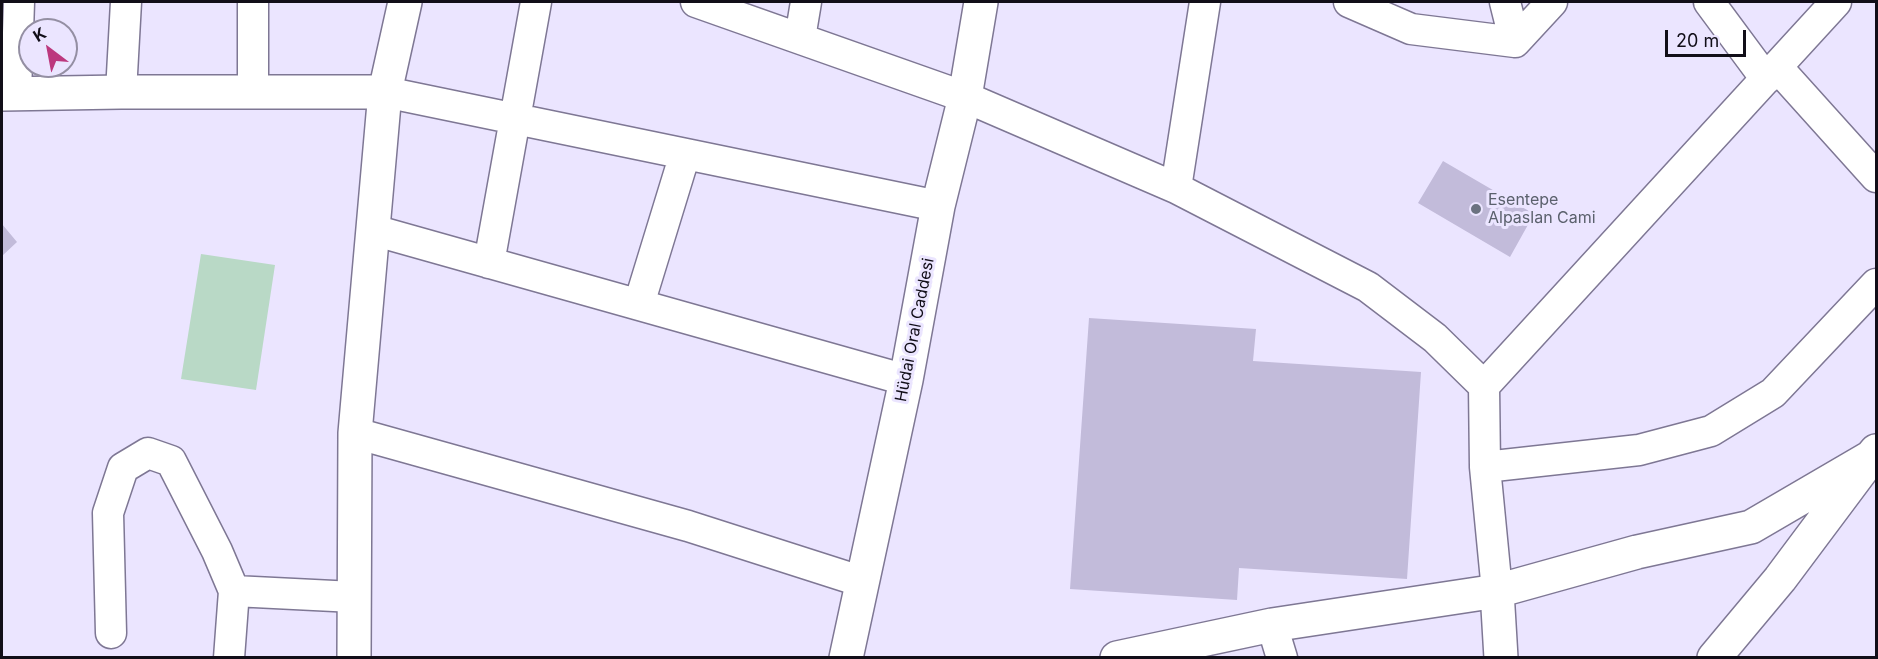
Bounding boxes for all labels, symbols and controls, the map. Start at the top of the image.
north arrow [18,18,78,78]
scale bar [1668,18,1749,56]
text: K [29,23,50,46]
text: 20 m [1676,30,1719,51]
place label: Esentepe Alpaslan Cami [1488,190,1596,228]
marker: Esentepe Alpaslan Cami [1469,202,1483,216]
street label: Hüdai Oral Caddesi [892,256,938,404]

